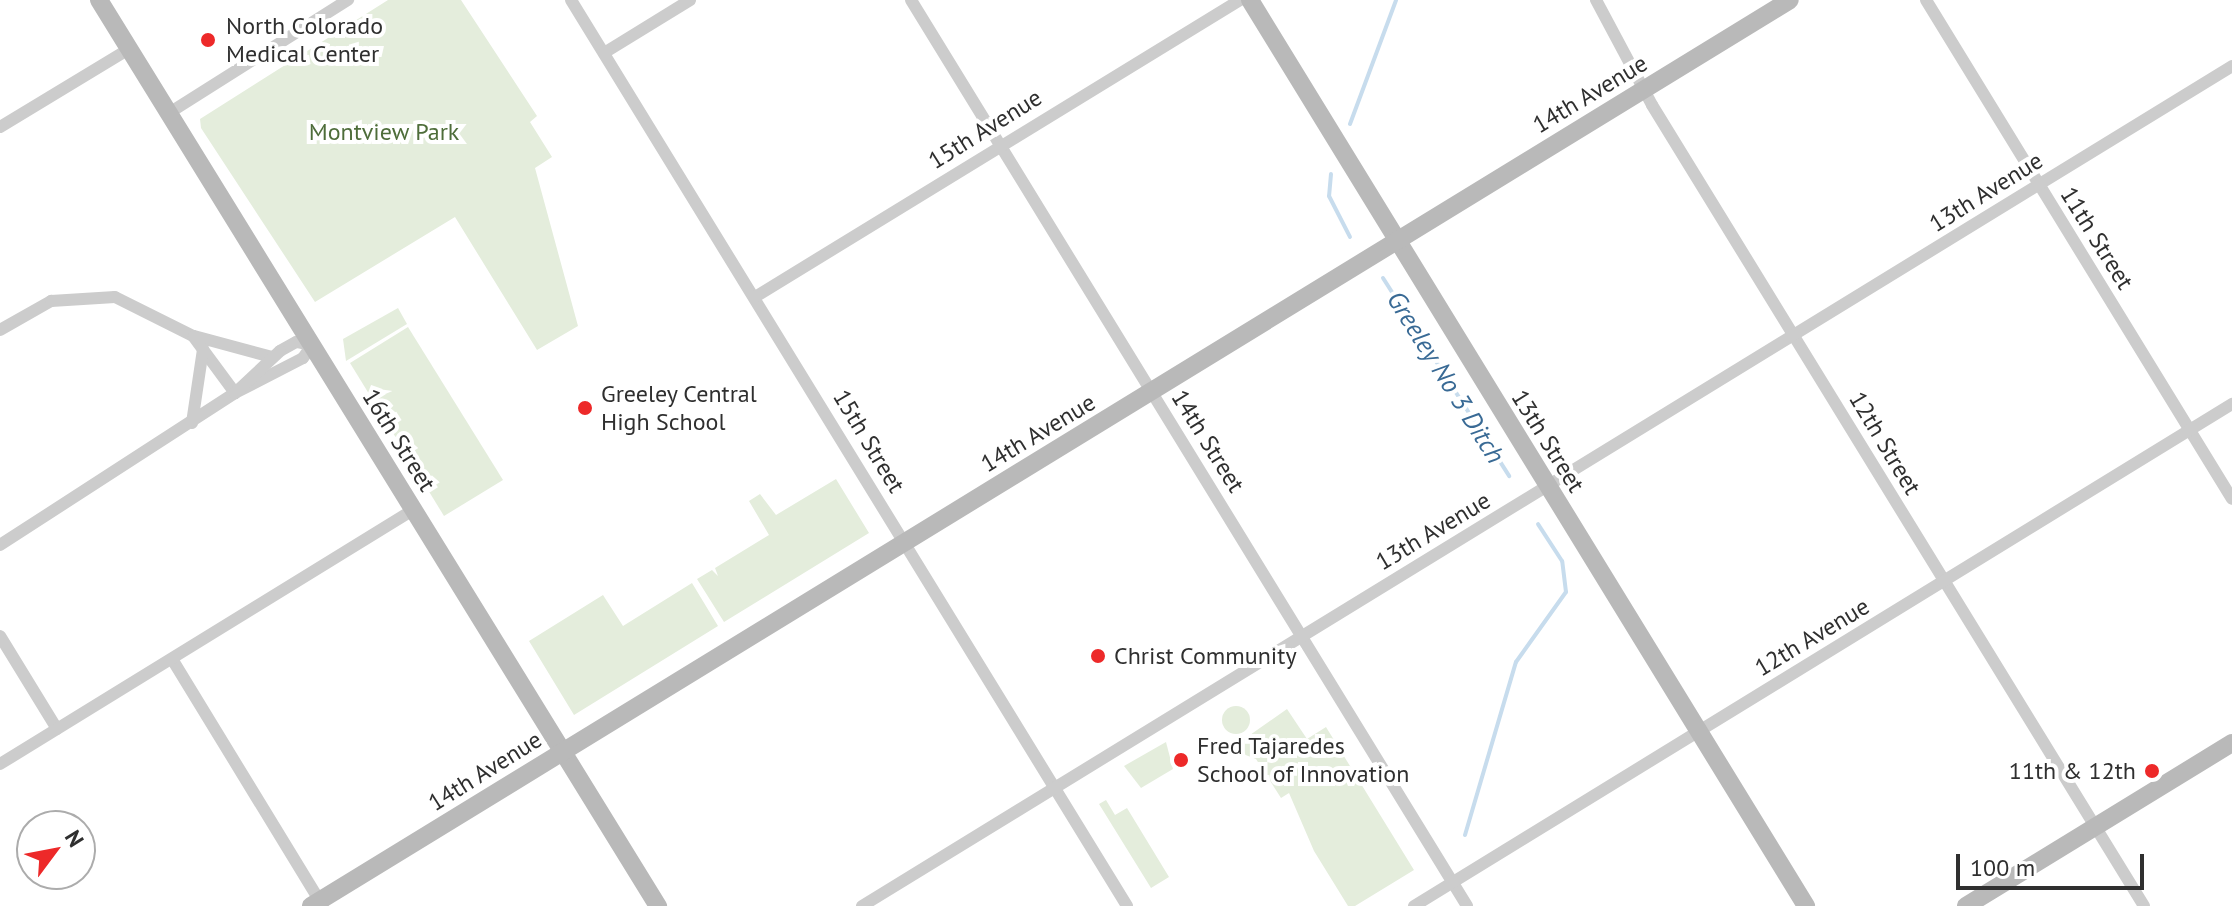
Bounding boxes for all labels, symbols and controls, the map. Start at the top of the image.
place label: North Colorado Medical Center [226,12,383,68]
marker: North Colorado Medical Center [197,29,219,51]
street label: 14th Avenue [1527,48,1653,140]
street label: 15th Avenue [923,83,1047,175]
park label: Montview Park [308,118,460,146]
street label: 13th Avenue [1924,146,2048,238]
street label: 11th Street [2054,182,2140,294]
water label: Greeley No 3 Ditch [1380,285,1512,469]
place label: Greeley Central High School [601,380,758,436]
street label: 16th Street [356,384,442,496]
street label: 15th Street [827,384,911,498]
street label: 14th Street [1165,385,1251,497]
street label: 13th Street [1505,385,1591,497]
street label: 12th Street [1843,386,1927,500]
street label: 14th Avenue [975,387,1101,479]
marker: Greeley Central High School [576,399,594,417]
street label: 13th Avenue [1370,485,1496,577]
street label: 12th Avenue [1749,591,1875,683]
place label: Christ Community [1114,642,1297,670]
marker: Christ Community [1089,647,1107,665]
street label: 14th Avenue [423,725,547,817]
place label: Fred Tajaredes School of Innovation [1197,732,1409,788]
marker: Fred Tajaredes School of Innovation [1172,751,1190,769]
place label: 11th & 12th [2009,757,2136,785]
marker: 11th & 12th [2143,762,2161,780]
north arrow [16,810,96,890]
text: N [59,825,90,852]
scale bar [1960,838,2148,888]
text: 100 m [1970,852,2035,883]

